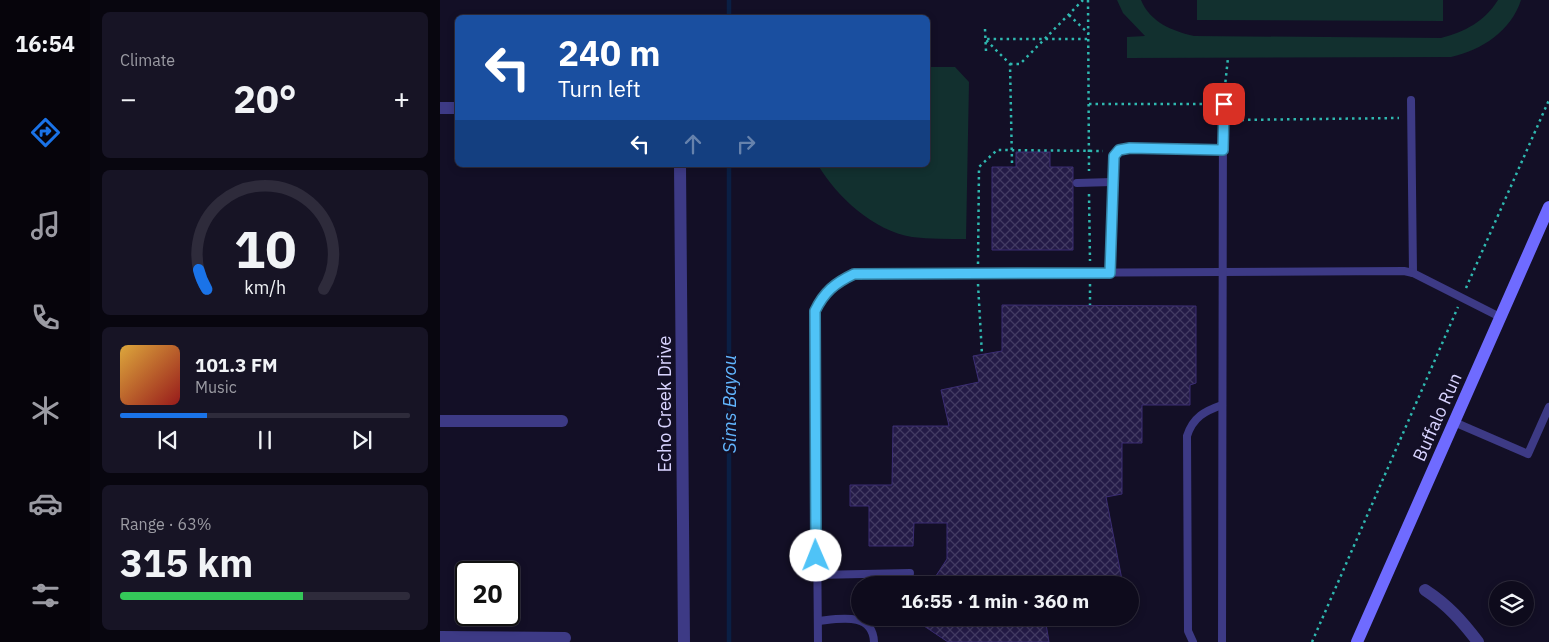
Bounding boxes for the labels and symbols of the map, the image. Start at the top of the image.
pin [1203,83,1245,125]
street label: Echo Creek Drive [653,335,676,472]
water label: Sims Bayou [717,355,741,453]
street label: Buffalo Run [1407,369,1467,465]
position arrow [789,529,841,581]
speed limit sign: 20 [455,561,520,626]

